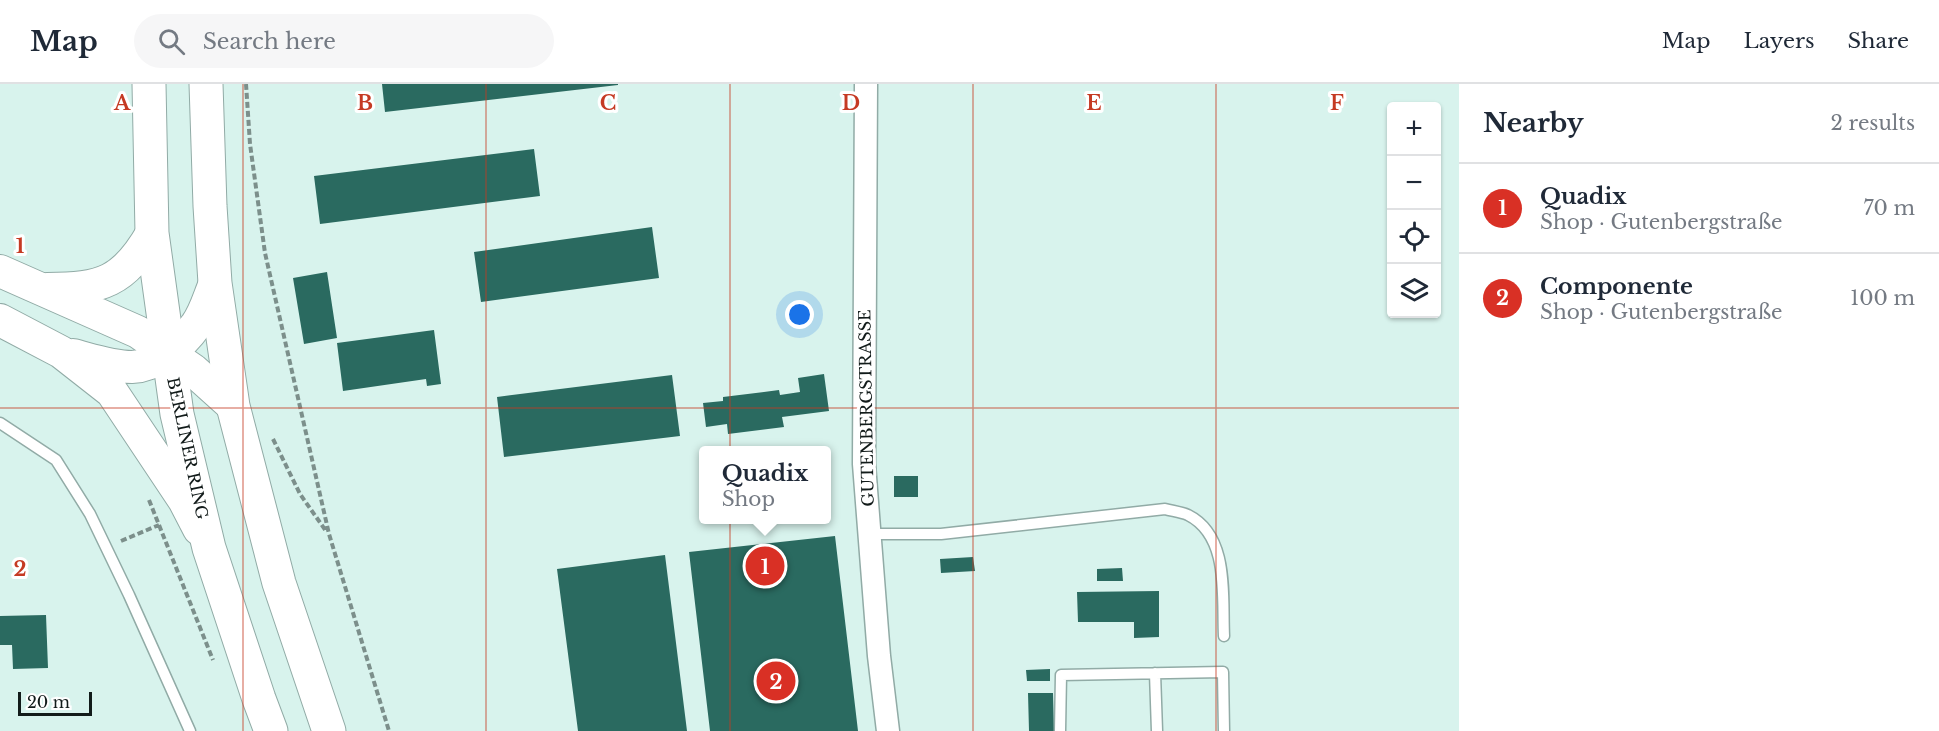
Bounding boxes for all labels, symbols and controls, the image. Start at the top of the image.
search box [134,14,554,68]
text: Map [30,24,98,59]
icon: search [155,25,188,58]
text: Search here [203,28,336,55]
text: Map [1662,28,1711,54]
text: Layers [1744,28,1815,54]
text: Share [1848,28,1909,54]
text: A [113,91,131,115]
text: B [357,91,373,115]
text: C [600,91,616,115]
text: D [842,91,860,115]
text: E [1086,91,1102,115]
text: F [1330,91,1344,115]
map controls [1387,102,1441,318]
button: + [1387,102,1441,156]
text: Nearby [1483,107,1584,139]
text: 2 results [1831,111,1915,135]
button: − [1387,156,1441,210]
text: Quadix [1540,183,1627,210]
text: 1 [1498,196,1507,220]
text: 70 m [1863,196,1915,220]
button: locate [1387,210,1441,264]
text: Shop · Gutenbergstraße [1540,210,1783,234]
text: 1 [16,234,25,258]
button: layers [1387,264,1441,318]
text: Componente [1540,273,1693,300]
text: 2 [1496,286,1509,310]
text: 100 m [1850,286,1915,310]
your location [785,300,814,329]
text: Shop · Gutenbergstraße [1540,300,1783,324]
street label: GUTENBERGSTRASSE [854,309,878,507]
street label: BERLINER RING [163,375,213,521]
popup [699,446,831,524]
text: Quadix [722,460,808,487]
text: Shop [722,487,775,511]
pin: 1 [746,544,784,588]
text: 2 [13,557,27,581]
pin: 2 [756,658,796,704]
scale bar [18,689,92,716]
text: 20 m [27,692,70,712]

